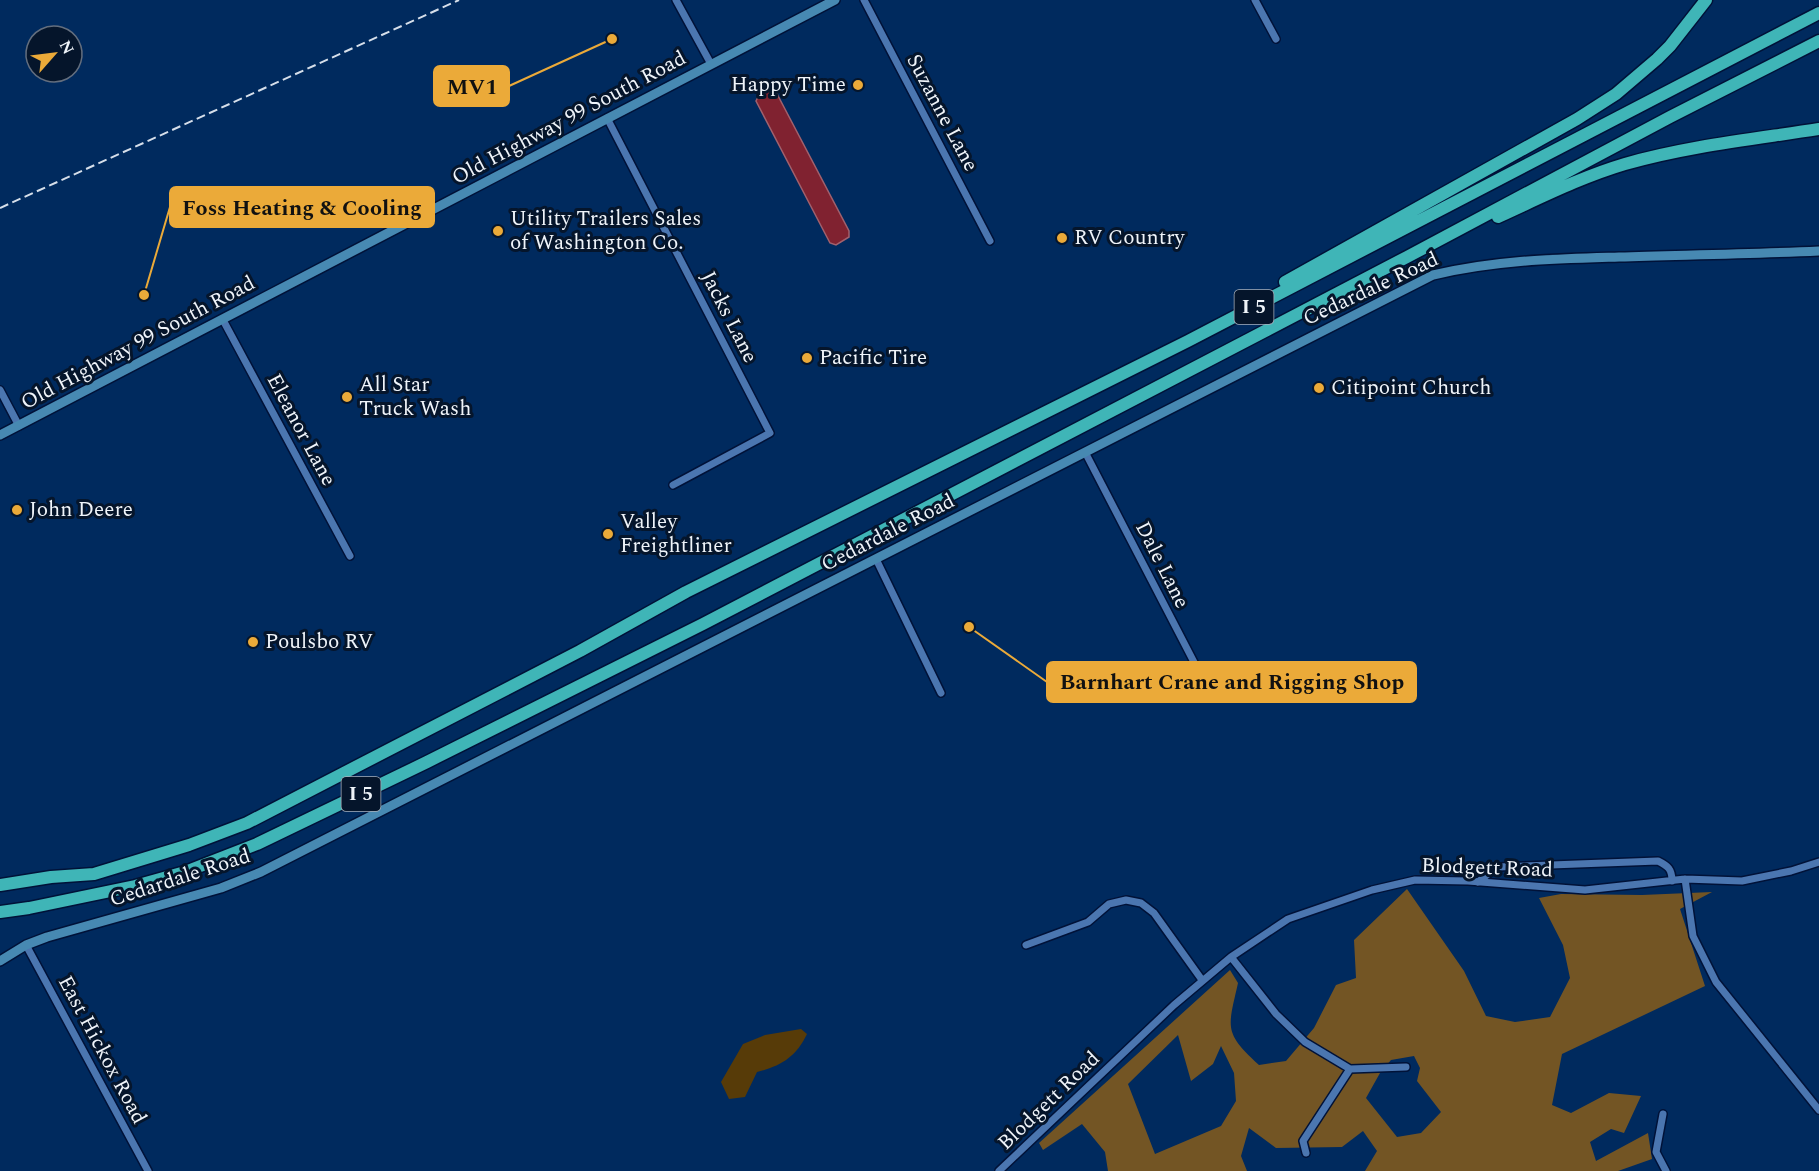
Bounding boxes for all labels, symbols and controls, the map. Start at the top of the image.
north arrow [24,24,84,84]
text: N [53,36,80,59]
street label: Old Highway 99 South Road [446,43,692,193]
street label: Suzanne Lane [898,48,986,178]
callout: MV1 [434,66,509,106]
place label: Happy Time [731,69,846,101]
text: MV1 [446,71,498,104]
marker: Happy Time [851,78,865,92]
callout: Foss Heating & Cooling [170,187,434,227]
text: Foss Heating & Cooling [182,192,422,225]
place label: Utility Trailers Sales of Washington Co. [510,203,701,259]
place label: RV Country [1074,222,1186,254]
marker: Utility Trailers Sales of Washington Co. [491,224,505,238]
marker: RV Country [1055,231,1069,245]
street label: Cedardale Road [1298,244,1444,334]
street label: Jacks Lane [692,265,766,369]
street label: Old Highway 99 South Road [15,268,261,418]
road number: I 5 [1234,290,1274,324]
place label: Pacific Tire [819,342,927,374]
marker: Pacific Tire [800,351,814,365]
street label: Eleanor Lane [258,368,344,492]
place label: All Star Truck Wash [359,369,471,425]
place label: Citipoint Church [1331,372,1492,404]
marker: Citipoint Church [1312,381,1326,395]
marker: All Star Truck Wash [340,390,354,404]
street label: Cedardale Road [815,485,961,581]
place label: John Deere [29,494,133,526]
marker: John Deere [10,503,24,517]
place label: Valley Freightliner [620,506,732,562]
street label: Dale Lane [1126,516,1198,614]
marker: Valley Freightliner [601,527,615,541]
place label: Poulsbo RV [265,626,373,658]
marker: Poulsbo RV [246,635,260,649]
callout: Barnhart Crane and Rigging Shop [1047,662,1416,702]
text: Barnhart Crane and Rigging Shop [1060,666,1404,699]
road number: I 5 [342,777,380,811]
street label: Cedardale Road [105,840,255,916]
street label: Blodgett Road [1421,850,1553,886]
street label: East Hickox Road [49,970,155,1130]
street label: Blodgett Road [990,1044,1108,1158]

